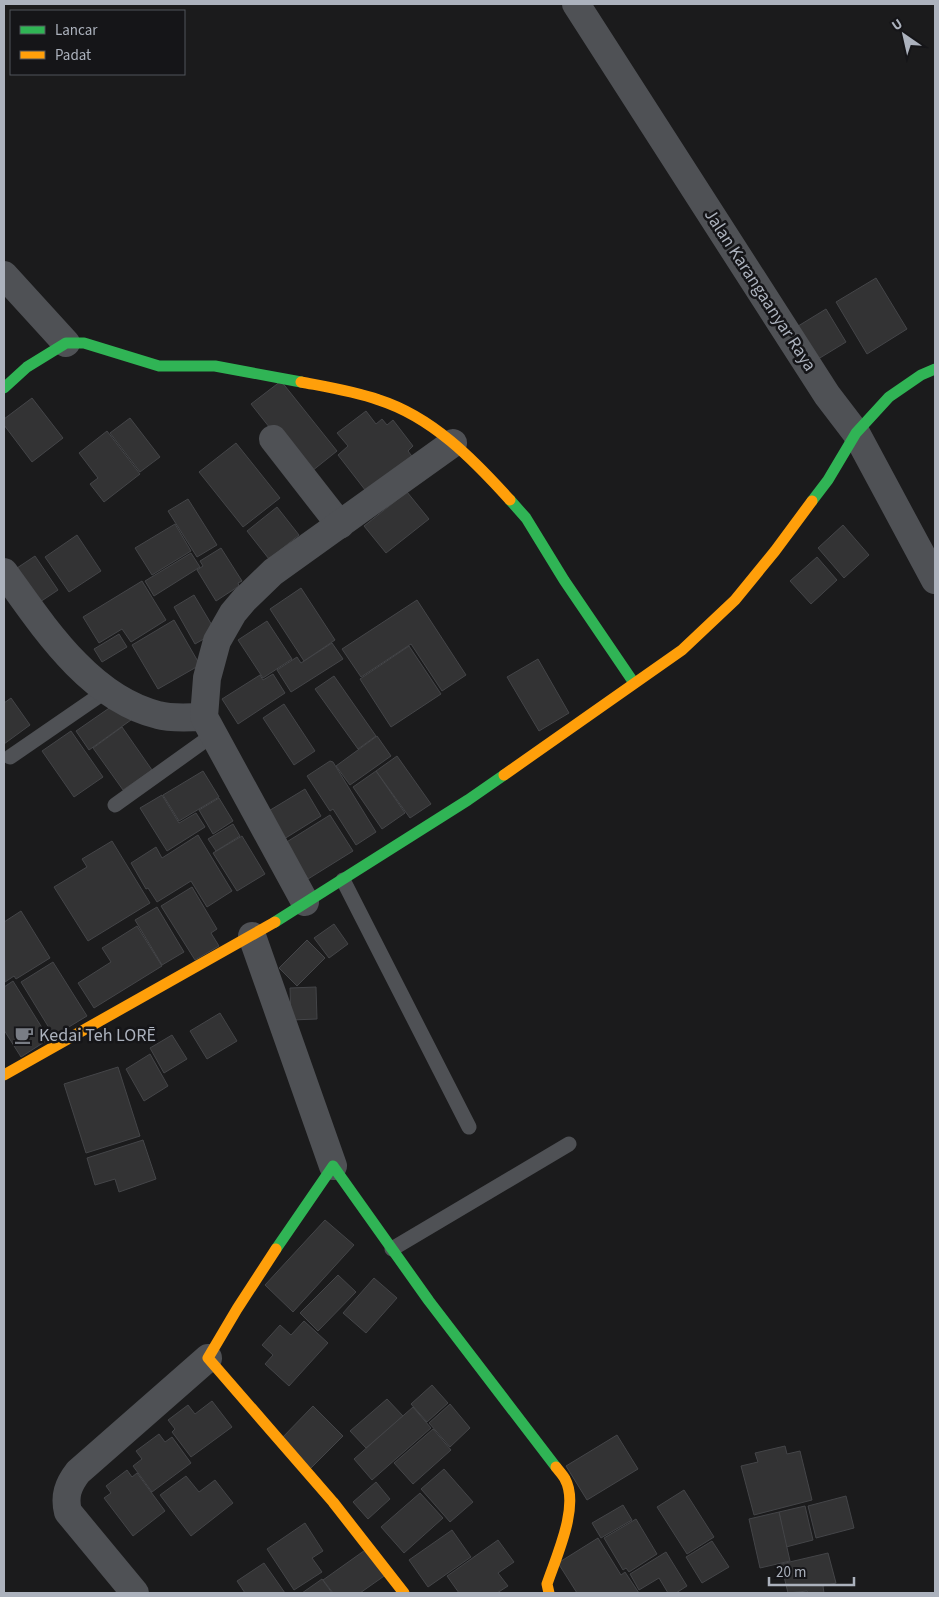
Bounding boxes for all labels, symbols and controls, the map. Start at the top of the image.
legend [10,10,185,75]
north arrow [879,10,929,60]
text: U [888,14,907,36]
text: Lancar [55,20,98,41]
text: Padat [55,45,91,66]
street label: Jalan Karangaanyar Raya [698,204,822,376]
place label: Kedai Teh LORĒ [39,1023,156,1048]
cafe icon: Kedai Teh LORĒ [13,1024,35,1046]
scale bar [769,1554,854,1586]
text: 20 m [776,1562,806,1583]

